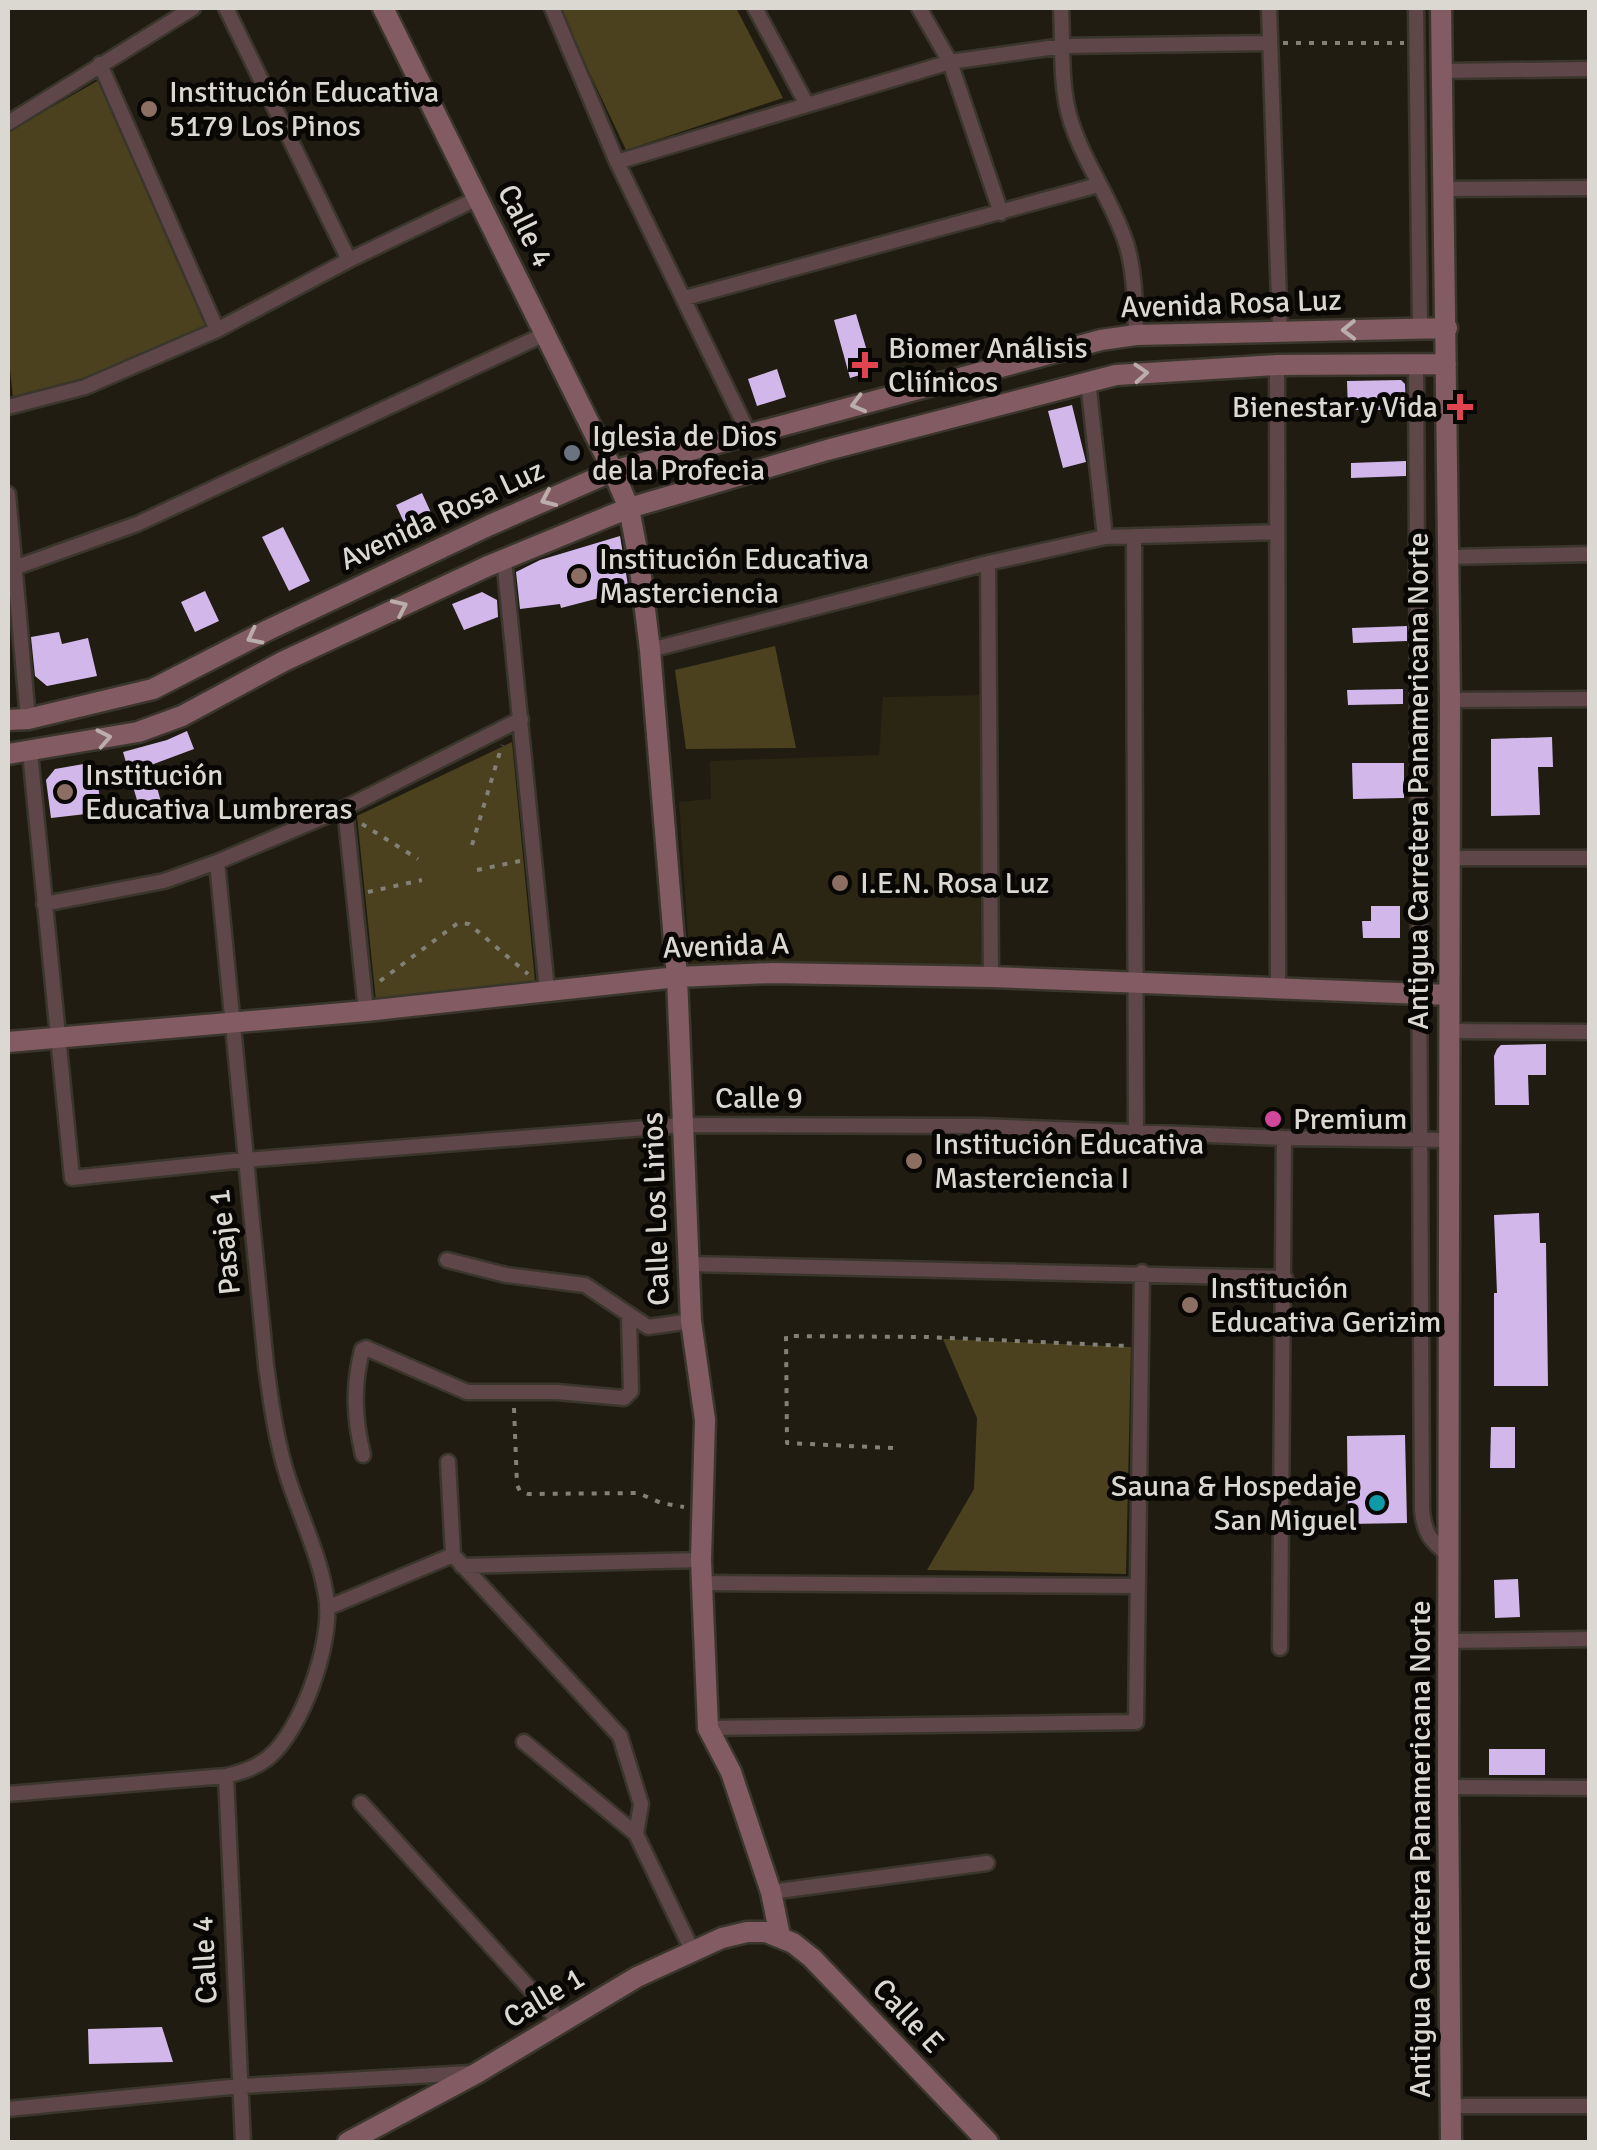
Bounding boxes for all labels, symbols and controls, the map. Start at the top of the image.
place label: Institución Educativa 5179 Los Pinos [169,74,439,145]
marker: Institución Educativa 5179 Los Pinos [138,98,160,120]
street label: Calle 4 [489,178,561,274]
street label: Avenida Rosa Luz [1120,282,1342,326]
one-way arrow [1341,319,1356,341]
place label: Biomer Análisis Cliínicos [888,330,1088,401]
marker: Biomer Análisis Cliínicos [852,352,878,378]
one-way arrow [1133,363,1149,384]
place label: Bienestar y Vida [1232,389,1438,426]
one-way arrow [850,392,867,413]
marker: Bienestar y Vida [1447,394,1473,420]
place label: Iglesia de Dios de la Profecia [592,418,777,489]
marker: Iglesia de Dios de la Profecia [561,442,583,464]
street label: Avenida Rosa Luz [334,451,550,579]
one-way arrow [540,487,558,507]
street label: Antigua Carretera Panamericana Norte [1400,532,1437,1030]
place label: Institución Educativa Masterciencia [599,541,869,612]
marker: Institución Educativa Masterciencia [568,565,590,587]
one-way arrow [389,600,407,620]
one-way arrow [246,625,264,644]
one-way arrow [95,728,112,749]
place label: Institución Educativa Lumbreras [85,757,353,828]
marker: Institución Educativa Lumbreras [54,781,76,803]
place label: I.E.N. Rosa Luz [860,865,1049,902]
marker: I.E.N. Rosa Luz [829,872,851,894]
street label: Avenida A [662,925,790,967]
street label: Calle 9 [715,1080,803,1117]
place label: Premium [1293,1101,1407,1138]
marker: Premium [1262,1108,1284,1130]
street label: Calle Los Lirios [634,1112,678,1306]
place label: Institución Educativa Masterciencia I [934,1126,1204,1197]
marker: Institución Educativa Masterciencia I [903,1150,925,1172]
street label: Pasaje 1 [201,1187,249,1297]
place label: Institución Educativa Gerizim [1210,1270,1441,1341]
marker: Institución Educativa Gerizim [1179,1294,1201,1316]
place label: Sauna & Hospedaje San Miguel [1111,1468,1357,1539]
marker: Sauna & Hospedaje San Miguel [1366,1492,1388,1514]
street label: Antigua Carretera Panamericana Norte [1402,1600,1439,2098]
street label: Calle 4 [184,1915,226,2005]
street label: Calle 1 [497,1959,591,2037]
street label: Calle E [864,1971,952,2061]

